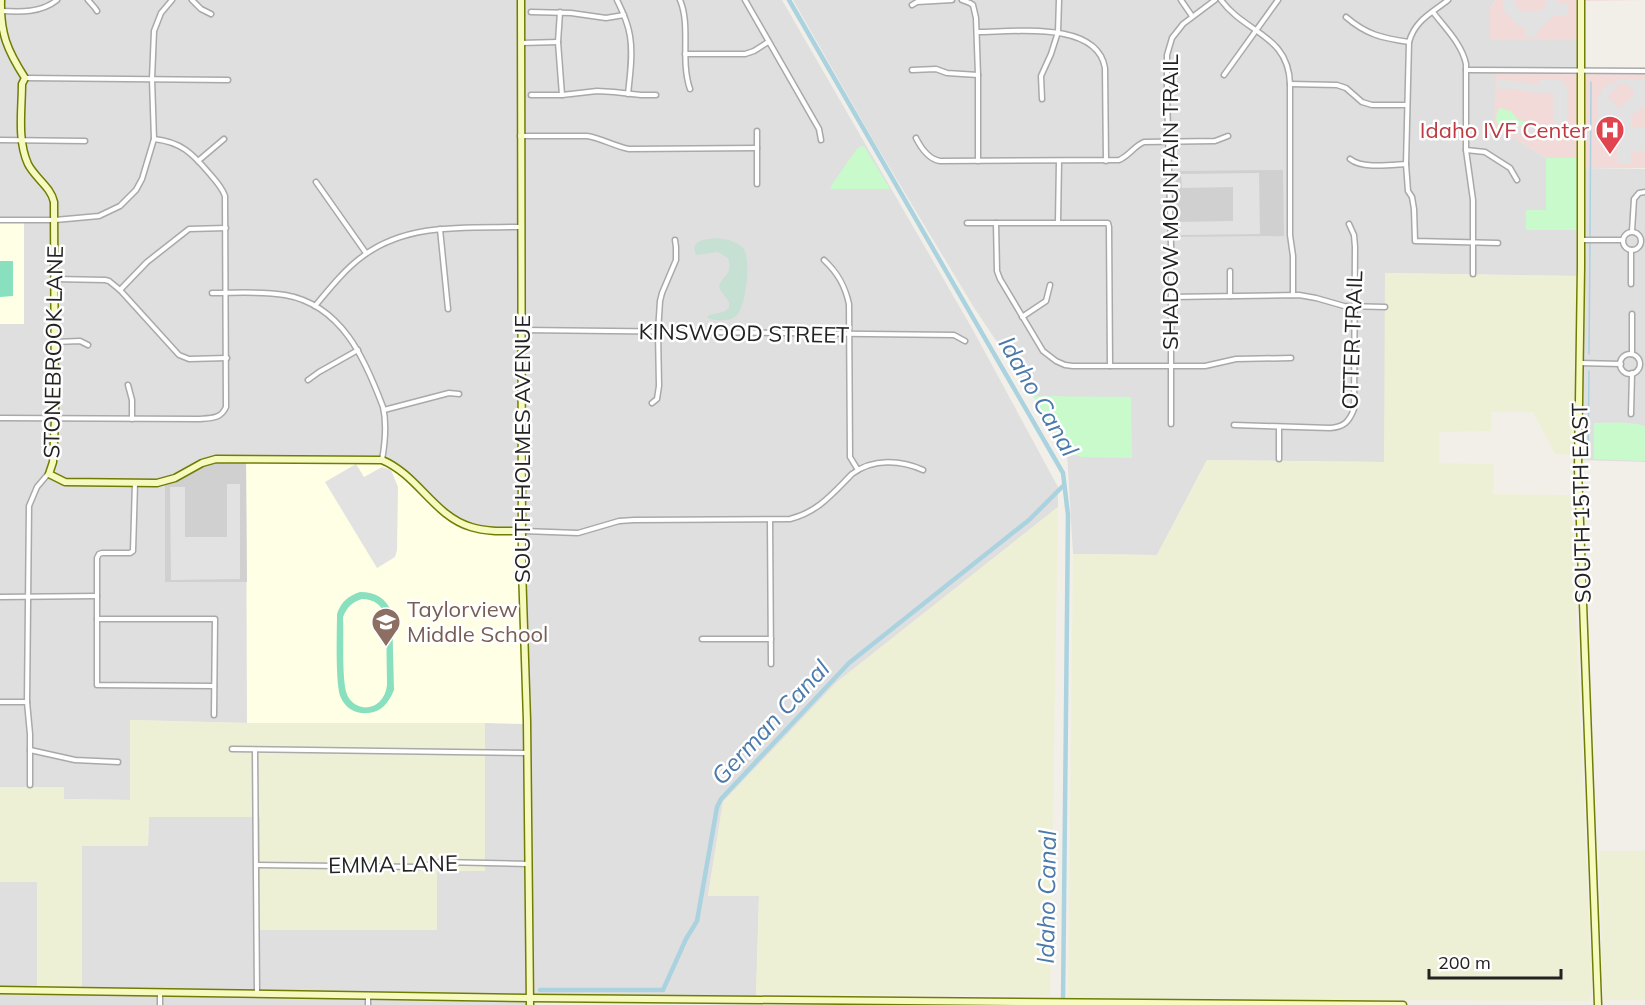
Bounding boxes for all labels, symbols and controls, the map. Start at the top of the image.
street label: SHADOW MOUNTAIN TRAIL [1156,54,1184,350]
hospital icon: Idaho IVF Center [1594,114,1626,156]
place label: Idaho IVF Center [1420,116,1589,144]
street label: STONEBROOK LANE [37,245,69,459]
street label: OTTER TRAIL [1336,270,1368,410]
street label: SOUTH HOLMES AVENUE [508,315,536,583]
street label: KINSWOOD STREET [638,317,850,349]
water label: Idaho Canal [993,331,1086,462]
street label: SOUTH 15TH EAST [1565,403,1597,603]
place label: Taylorview Middle School [407,595,548,648]
school or university icon: Taylorview Middle School [370,606,402,648]
water label: German Canal [705,653,836,791]
water label: Idaho Canal [1030,830,1062,964]
street label: EMMA LANE [328,849,458,879]
scale bar [1429,942,1561,980]
text: 200 m [1438,951,1491,974]

